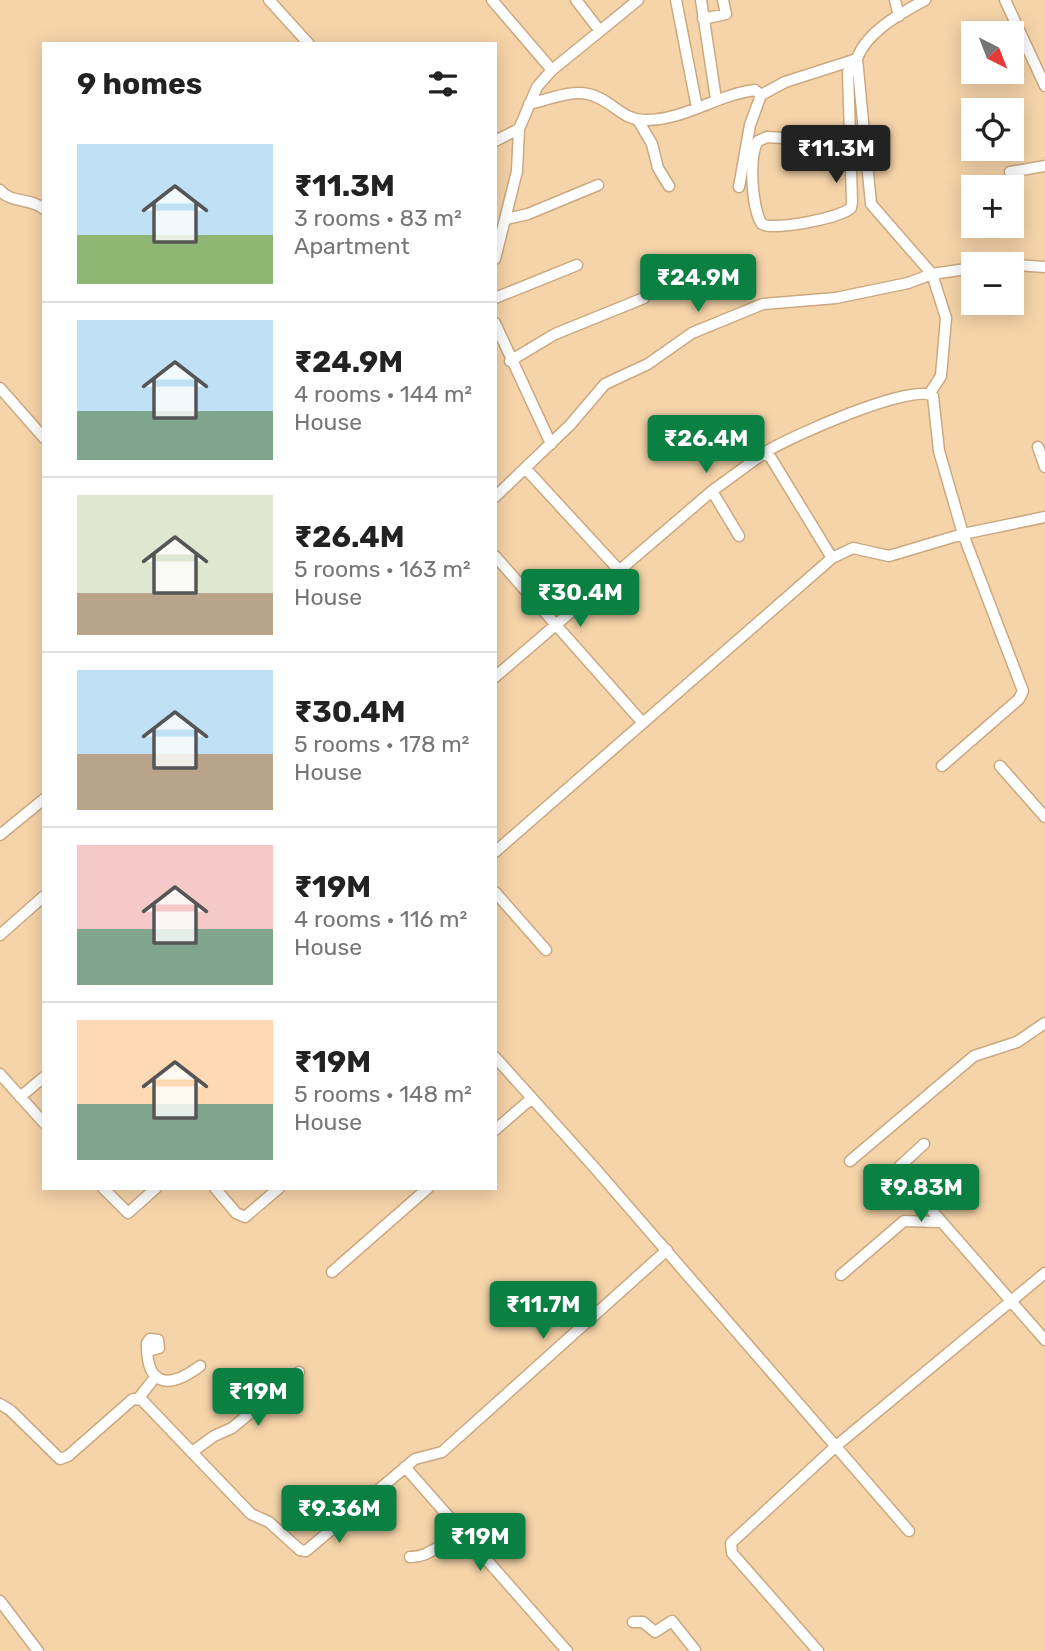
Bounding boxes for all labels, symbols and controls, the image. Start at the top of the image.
north arrow [961,21,1024,84]
map controls [961,21,1024,315]
icon: filters [424,65,462,103]
text: 9 homes [77,66,202,102]
button: locate [961,98,1024,161]
pin: ₹11.3M [779,125,893,185]
text: ₹11.3M [797,134,875,162]
text: ₹11.3M [294,168,395,204]
icon: home [133,172,217,256]
button: + [961,175,1024,238]
text: 3 rooms · 83 m² [294,204,462,232]
text: Apartment [294,232,410,260]
button: − [961,252,1024,315]
pin: ₹24.9M [641,254,755,314]
text: ₹24.9M [656,263,740,291]
text: ₹24.9M [294,344,403,380]
icon: home [133,348,217,432]
text: 4 rooms · 144 m² [294,380,472,408]
text: House [294,408,362,436]
pin: ₹26.4M [649,416,763,475]
text: ₹26.4M [664,424,748,452]
text: ₹26.4M [294,519,405,555]
icon: home [133,523,217,607]
text: 5 rooms · 163 m² [294,555,471,583]
pin: ₹30.4M [523,570,637,629]
text: ₹30.4M [537,578,623,606]
text: House [294,583,362,611]
text: ₹30.4M [294,694,406,730]
icon: home [133,698,217,782]
text: 5 rooms · 178 m² [294,730,469,758]
text: House [294,758,362,786]
text: ₹19M [294,869,371,905]
icon: home [133,873,217,957]
text: 4 rooms · 116 m² [294,905,467,933]
text: House [294,933,362,961]
text: ₹19M [294,1044,371,1080]
icon: home [133,1048,217,1132]
text: 5 rooms · 148 m² [294,1080,472,1108]
text: House [294,1108,362,1136]
pin: ₹9.83M [864,1164,978,1224]
text: ₹9.83M [879,1173,963,1201]
pin: ₹11.7M [486,1282,600,1341]
text: ₹11.7M [506,1290,580,1318]
pin: ₹19M [217,1368,299,1428]
text: ₹19M [228,1377,288,1405]
pin: ₹9.36M [282,1486,396,1545]
text: ₹9.36M [297,1494,381,1522]
pin: ₹19M [439,1514,521,1573]
text: ₹19M [450,1522,510,1550]

